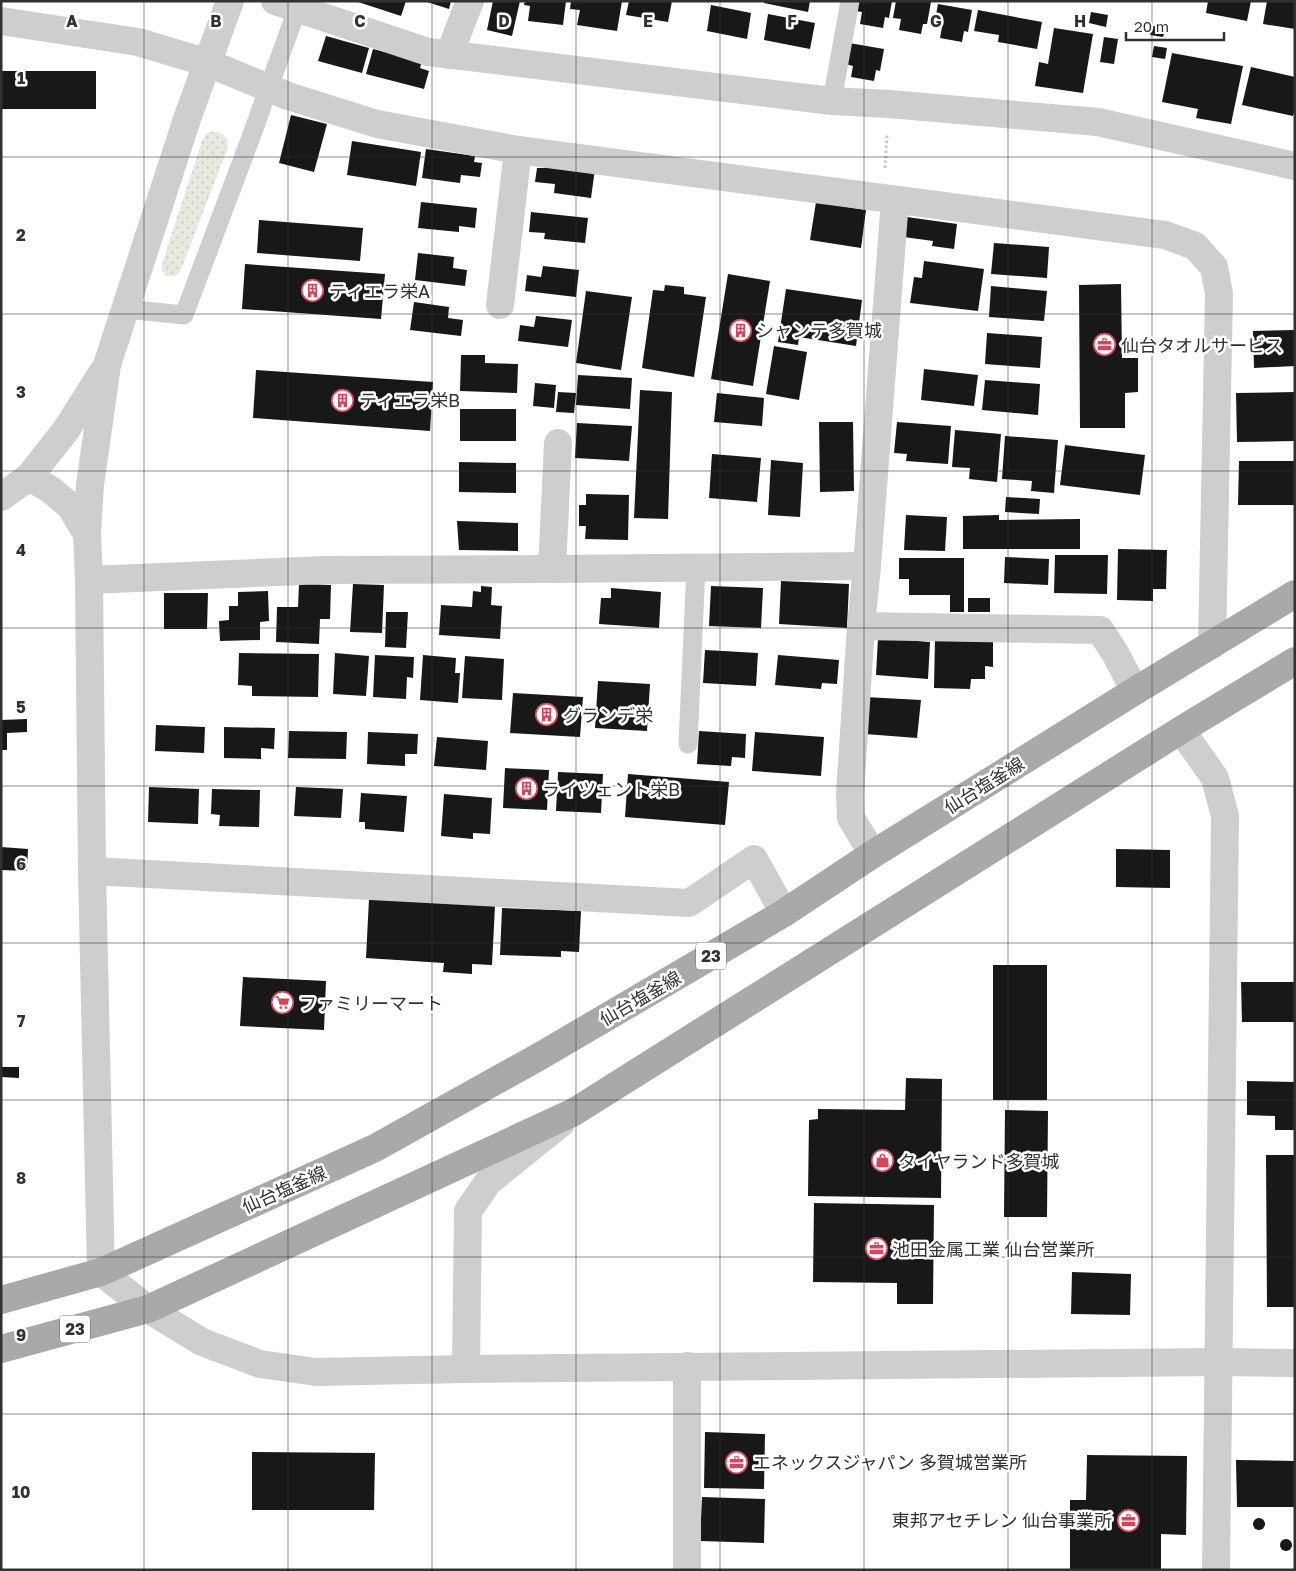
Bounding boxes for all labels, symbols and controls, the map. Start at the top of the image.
scale bar [1126,10,1224,42]
text: A [66,11,78,31]
text: B [210,11,222,31]
text: C [354,11,366,31]
text: D [498,11,510,31]
text: E [643,11,653,31]
text: F [787,11,797,31]
text: G [930,11,942,31]
text: H [1074,11,1086,31]
text: 20 m [1134,17,1169,35]
text: 1 [17,68,25,88]
text: 2 [16,225,26,245]
building icon: ティエラ栄A [301,279,325,303]
place label: ティエラ栄A [329,280,430,302]
building icon: シャンテ多賀城 [728,318,752,342]
place label: シャンテ多賀城 [756,319,882,341]
office icon: 仙台タオルサービス [1093,333,1117,357]
place label: 仙台タオルサービス [1121,334,1283,356]
text: 3 [16,382,26,402]
building icon: ティエラ栄B [331,388,355,412]
place label: ティエラ栄B [359,389,460,411]
text: 4 [16,540,26,560]
text: 5 [16,697,26,717]
building icon: グランデ栄 [535,703,559,727]
place label: グランデ栄 [563,704,653,726]
street label: 仙台塩釜線 [940,752,1028,818]
building icon: ライツェント栄B [514,777,538,801]
place label: ライツェント栄B [542,778,680,800]
text: 6 [16,854,26,874]
road number: 23 [696,942,726,969]
street label: 仙台塩釜線 [596,966,684,1030]
supermarket icon: ファミリーマート [271,991,295,1015]
place label: ファミリーマート [299,992,443,1014]
text: 7 [17,1011,26,1031]
shop icon: タイヤランド多賀城 [870,1149,894,1173]
place label: タイヤランド多賀城 [898,1150,1059,1172]
street label: 仙台塩釜線 [238,1161,330,1217]
text: 8 [16,1168,26,1188]
office icon: 池田金属工業 仙台営業所 [864,1237,888,1261]
place label: 池田金属工業 仙台営業所 [892,1238,1095,1260]
road number: 23 [60,1316,90,1342]
text: 9 [16,1325,26,1345]
office icon: エネックスジャパン 多賀城営業所 [725,1450,749,1474]
place label: エネックスジャパン 多賀城営業所 [753,1451,1027,1473]
text: 10 [12,1482,30,1502]
office icon: 東邦アセチレン 仙台事業所 [1116,1508,1140,1532]
place label: 東邦アセチレン 仙台事業所 [892,1509,1112,1531]

